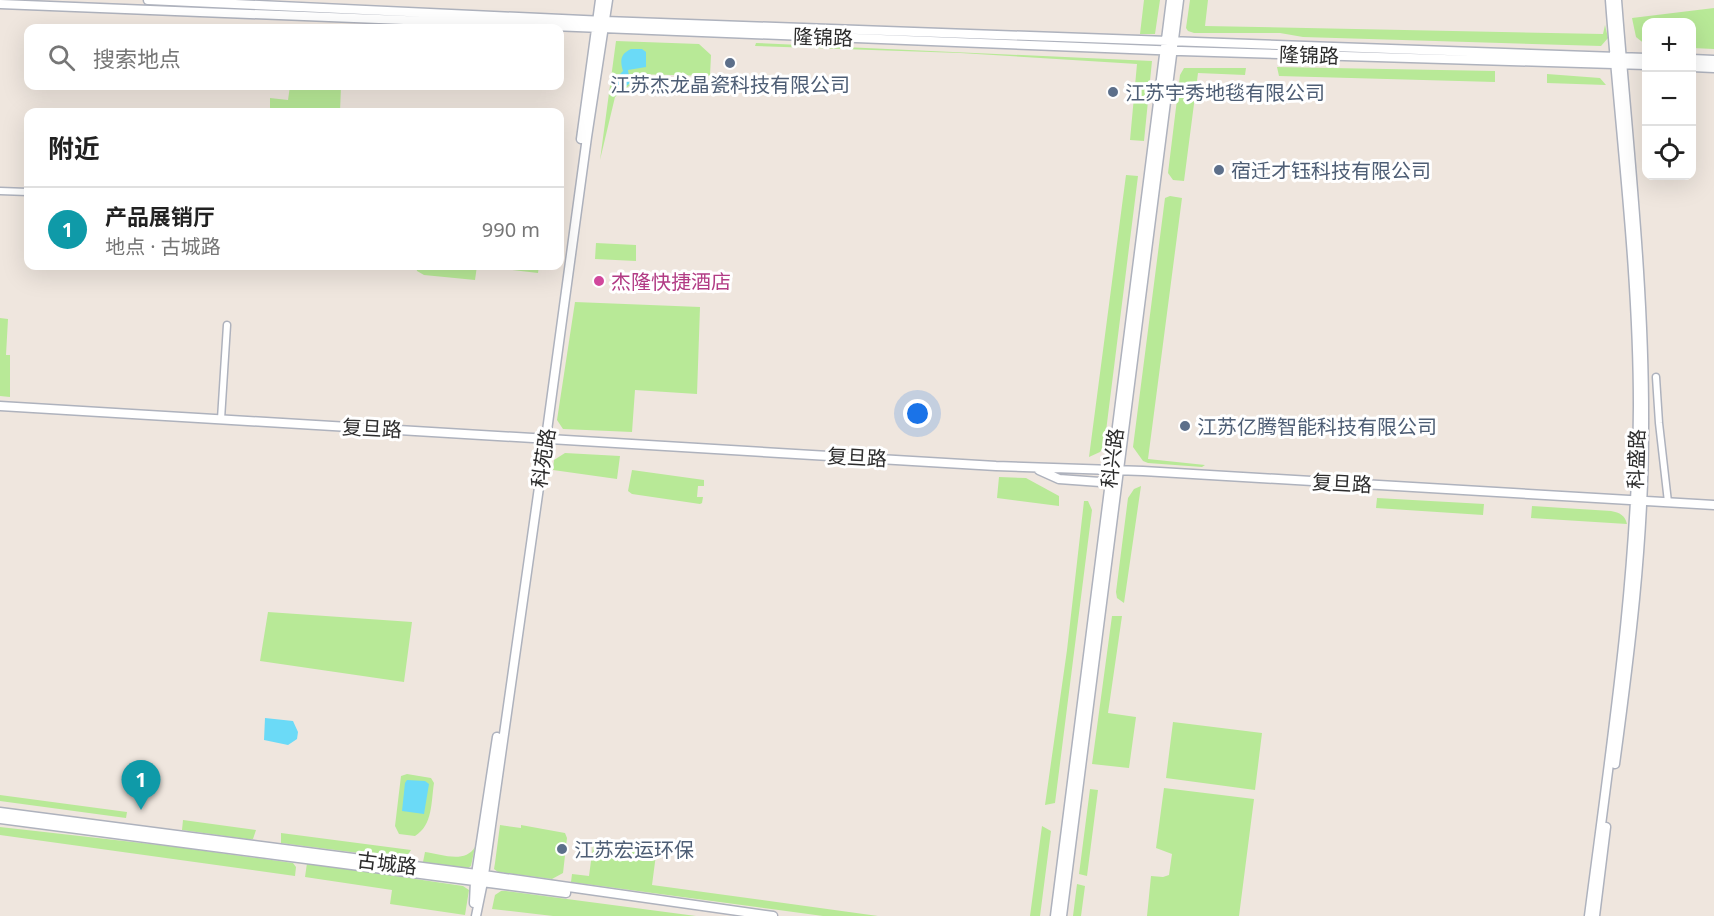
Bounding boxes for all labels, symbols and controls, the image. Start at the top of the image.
map controls [1642,18,1696,180]
button: + [1642,18,1696,72]
street label: 隆锦路 [793,22,853,52]
search box [24,24,564,90]
street label: 隆锦路 [1279,40,1339,70]
icon: search [45,41,78,74]
text: 搜索地点 [93,43,181,73]
marker: 江苏杰龙晶瓷科技有限公司 [723,56,737,70]
place label: 江苏杰龙晶瓷科技有限公司 [610,71,850,98]
button: − [1642,72,1696,126]
place label: 江苏宇秀地毯有限公司 [1125,79,1325,106]
marker: 江苏宇秀地毯有限公司 [1106,85,1120,99]
button: locate [1642,126,1696,180]
text: 附近 [48,130,100,166]
place label: 宿迁才钰科技有限公司 [1231,157,1431,184]
marker: 宿迁才钰科技有限公司 [1212,163,1226,177]
text: 产品展销厅 [105,201,215,231]
text: 1 [62,216,73,243]
text: 990 m [482,216,540,243]
text: 地点 · 古城路 [105,233,221,260]
place label: 杰隆快捷酒店 [611,268,731,295]
marker: 杰隆快捷酒店 [592,274,606,288]
your location [903,399,932,428]
street label: 复旦路 [341,413,403,443]
place label: 江苏亿腾智能科技有限公司 [1197,413,1437,440]
marker: 江苏亿腾智能科技有限公司 [1178,419,1192,433]
street label: 科苑路 [525,426,561,490]
street label: 科兴路 [1095,427,1129,489]
street label: 科盛路 [1621,429,1651,489]
street label: 复旦路 [826,442,888,472]
street label: 复旦路 [1311,468,1373,498]
pin: 1 [122,760,160,810]
place label: 江苏宏运环保 [574,836,694,863]
marker: 江苏宏运环保 [555,842,569,856]
street label: 古城路 [356,846,418,880]

